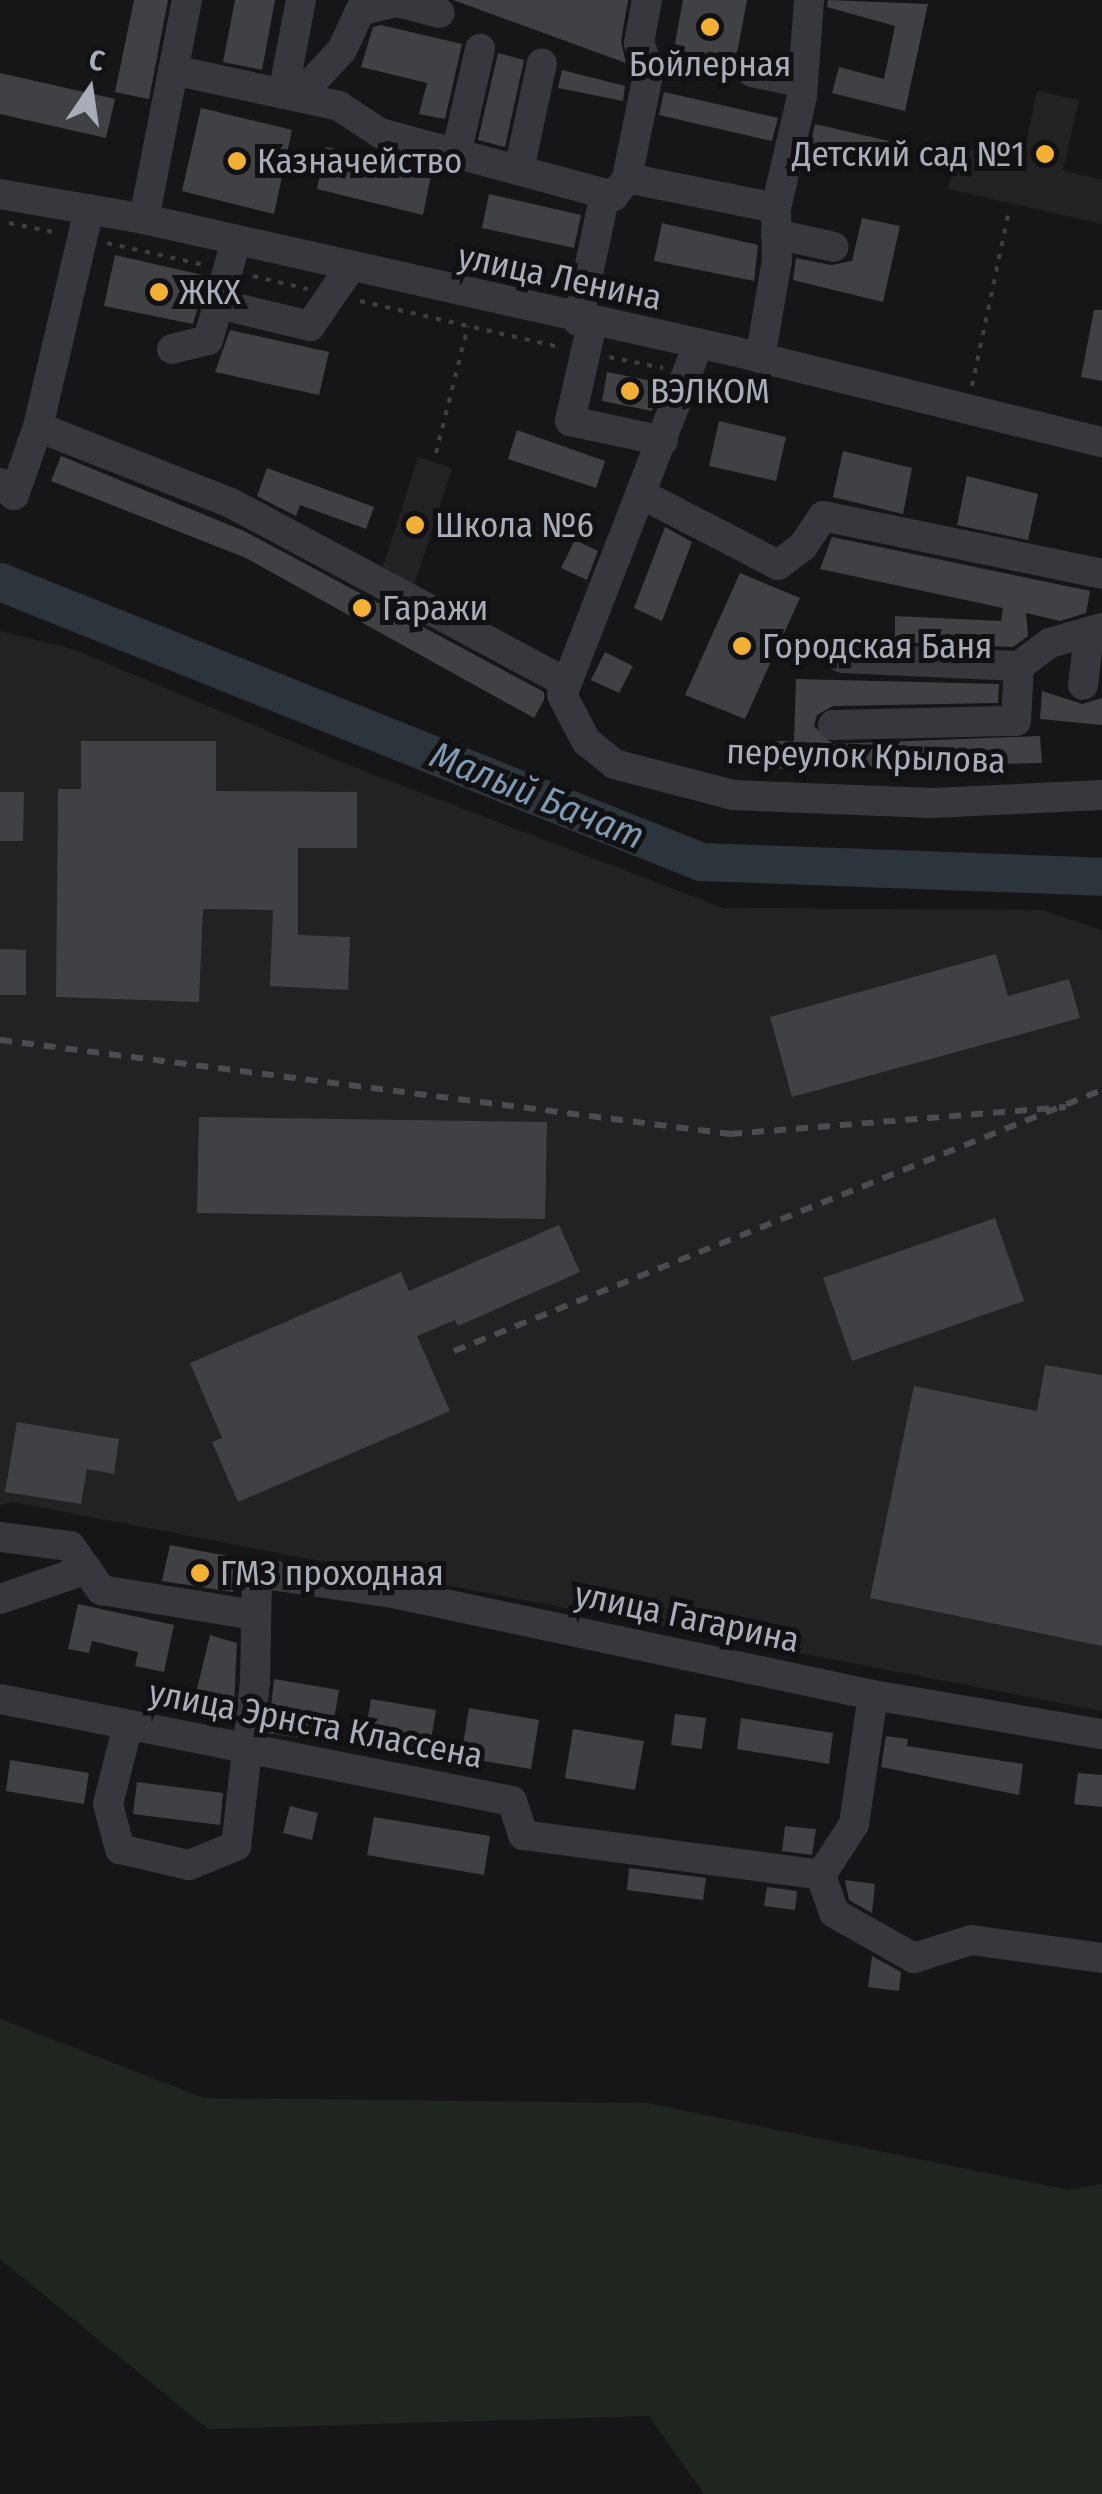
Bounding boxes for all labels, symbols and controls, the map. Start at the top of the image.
marker: Бойлерная [699,16,721,38]
north arrow [40,40,140,140]
text: С [86,43,108,78]
place label: Бойлерная [629,43,791,85]
place label: Детский сад №1 [792,133,1025,175]
place label: Казначейство [257,140,462,182]
marker: Детский сад №1 [1034,143,1056,165]
marker: Казначейство [226,150,248,172]
street label: улица Ленина [454,235,666,319]
place label: ЖКХ [179,271,241,313]
marker: ЖКХ [148,281,170,303]
place label: ВЭЛКОМ [650,370,770,412]
marker: ВЭЛКОМ [619,380,641,402]
place label: Школа №6 [435,504,594,546]
marker: Школа №6 [404,514,426,536]
place label: Гаражи [382,587,488,629]
marker: Гаражи [351,597,373,619]
place label: Городская Баня [762,625,992,667]
marker: Городская Баня [731,635,753,657]
street label: переулок Крылова [726,730,1006,782]
water label: Малый Бачат [424,732,650,860]
place label: ГМЗ проходная [220,1552,444,1594]
marker: ГМЗ проходная [189,1562,211,1584]
street label: улица Гагарина [571,1573,803,1661]
street label: улица Эрнста Классена [146,1671,486,1777]

